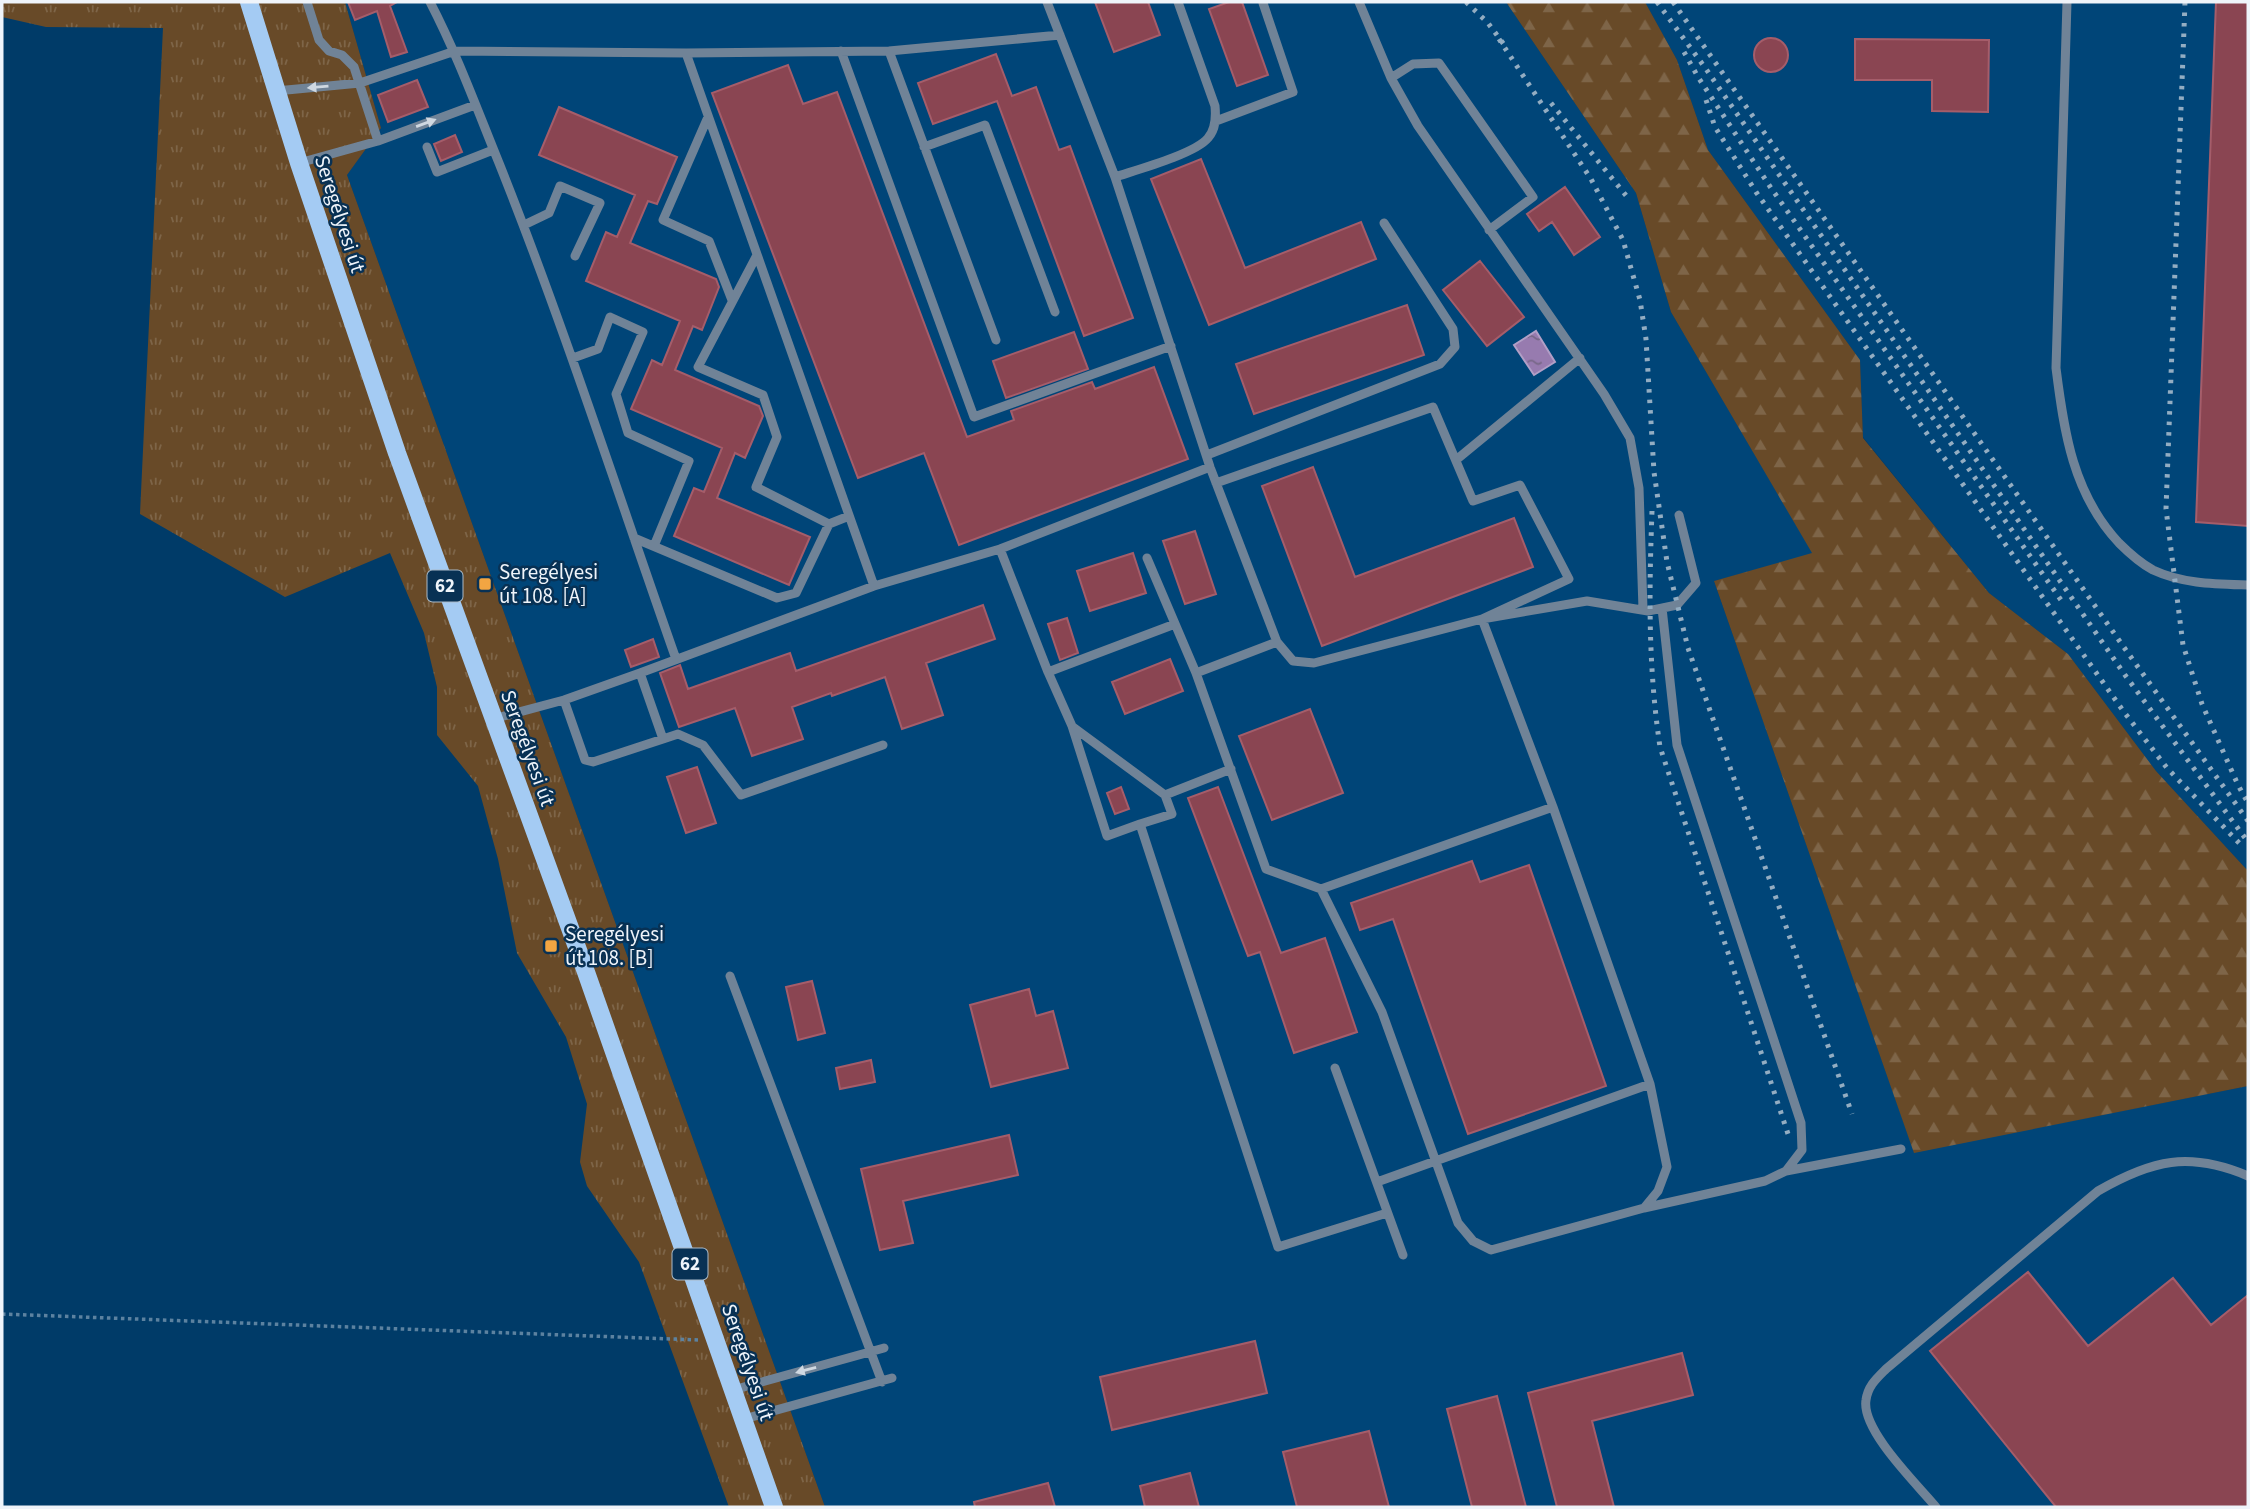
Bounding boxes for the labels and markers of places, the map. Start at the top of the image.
place label: Seregélyesi út 108. [A] [499,557,598,611]
marker: Seregélyesi út 108. [A] [477,576,493,592]
place label: Seregélyesi út 108. [B] [565,919,664,973]
marker: Seregélyesi út 108. [B] [543,938,559,954]

